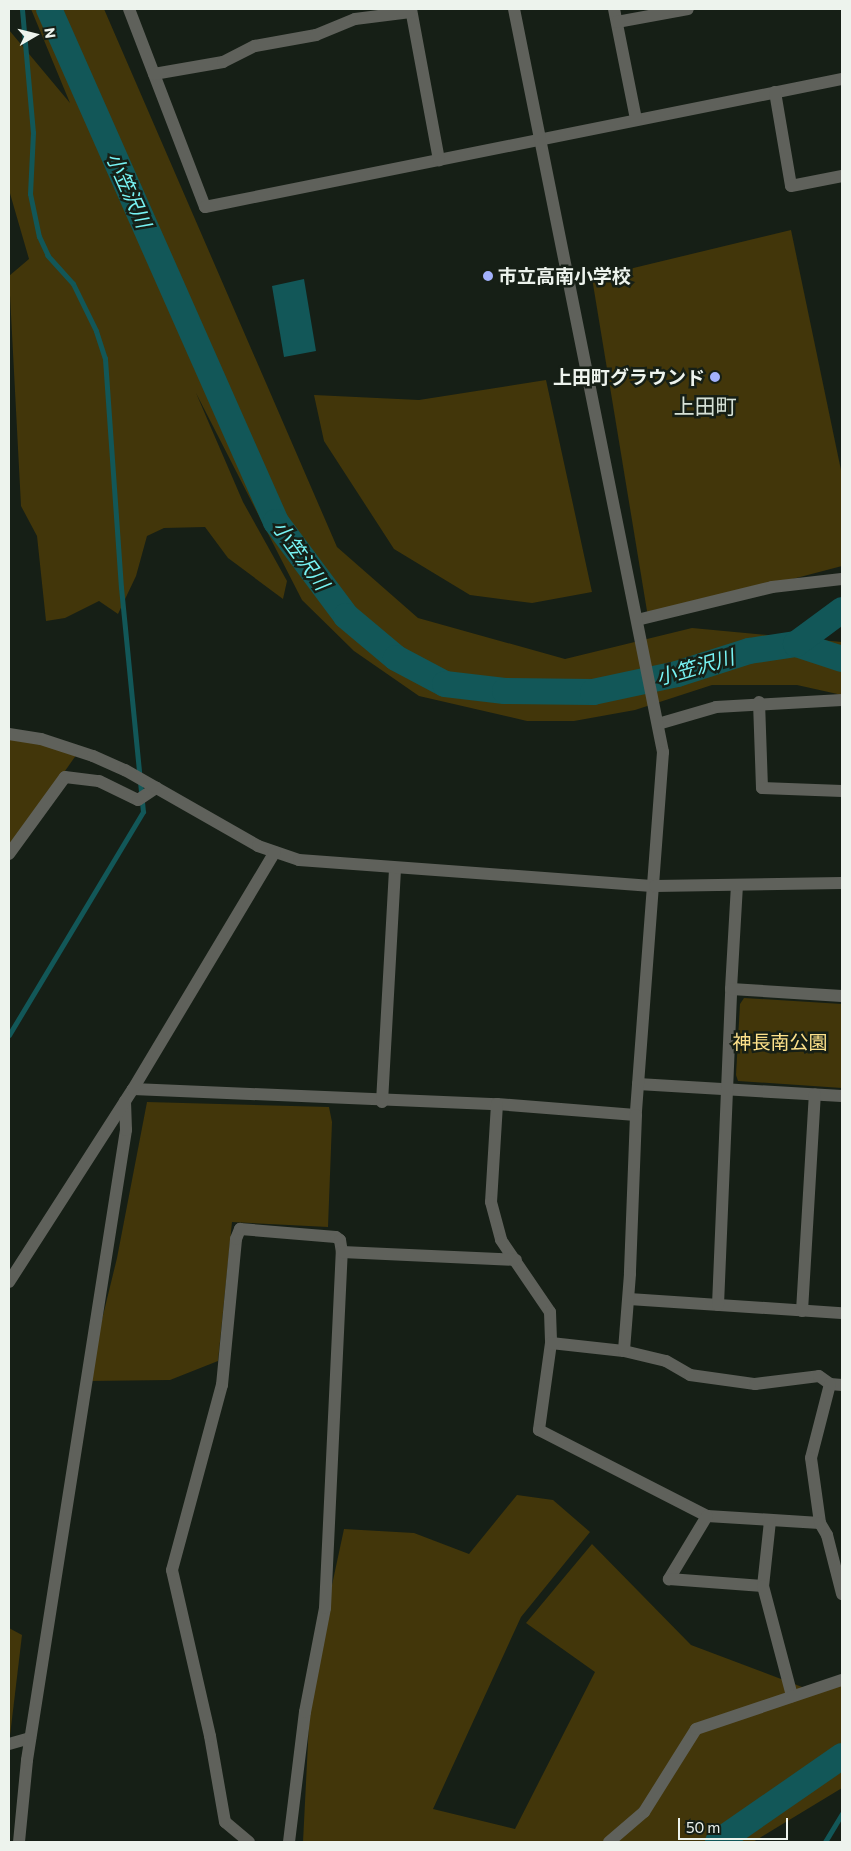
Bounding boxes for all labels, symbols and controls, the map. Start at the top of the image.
north arrow [10,10,60,60]
text: N [41,26,59,39]
water label: 小笠沢川 [102,149,156,231]
place label: 市立高南小学校 [498,265,631,287]
marker: 市立高南小学校 [482,270,494,282]
place label: 上田町グラウンド [553,366,705,388]
marker: 上田町グラウンド [709,371,721,383]
district label: 上田町 [674,393,736,419]
water label: 小笠沢川 [268,516,334,594]
water label: 小笠沢川 [653,644,737,690]
park label: 神長南公園 [733,1031,827,1053]
scale bar [681,1808,791,1840]
text: 50 m [686,1818,720,1836]

